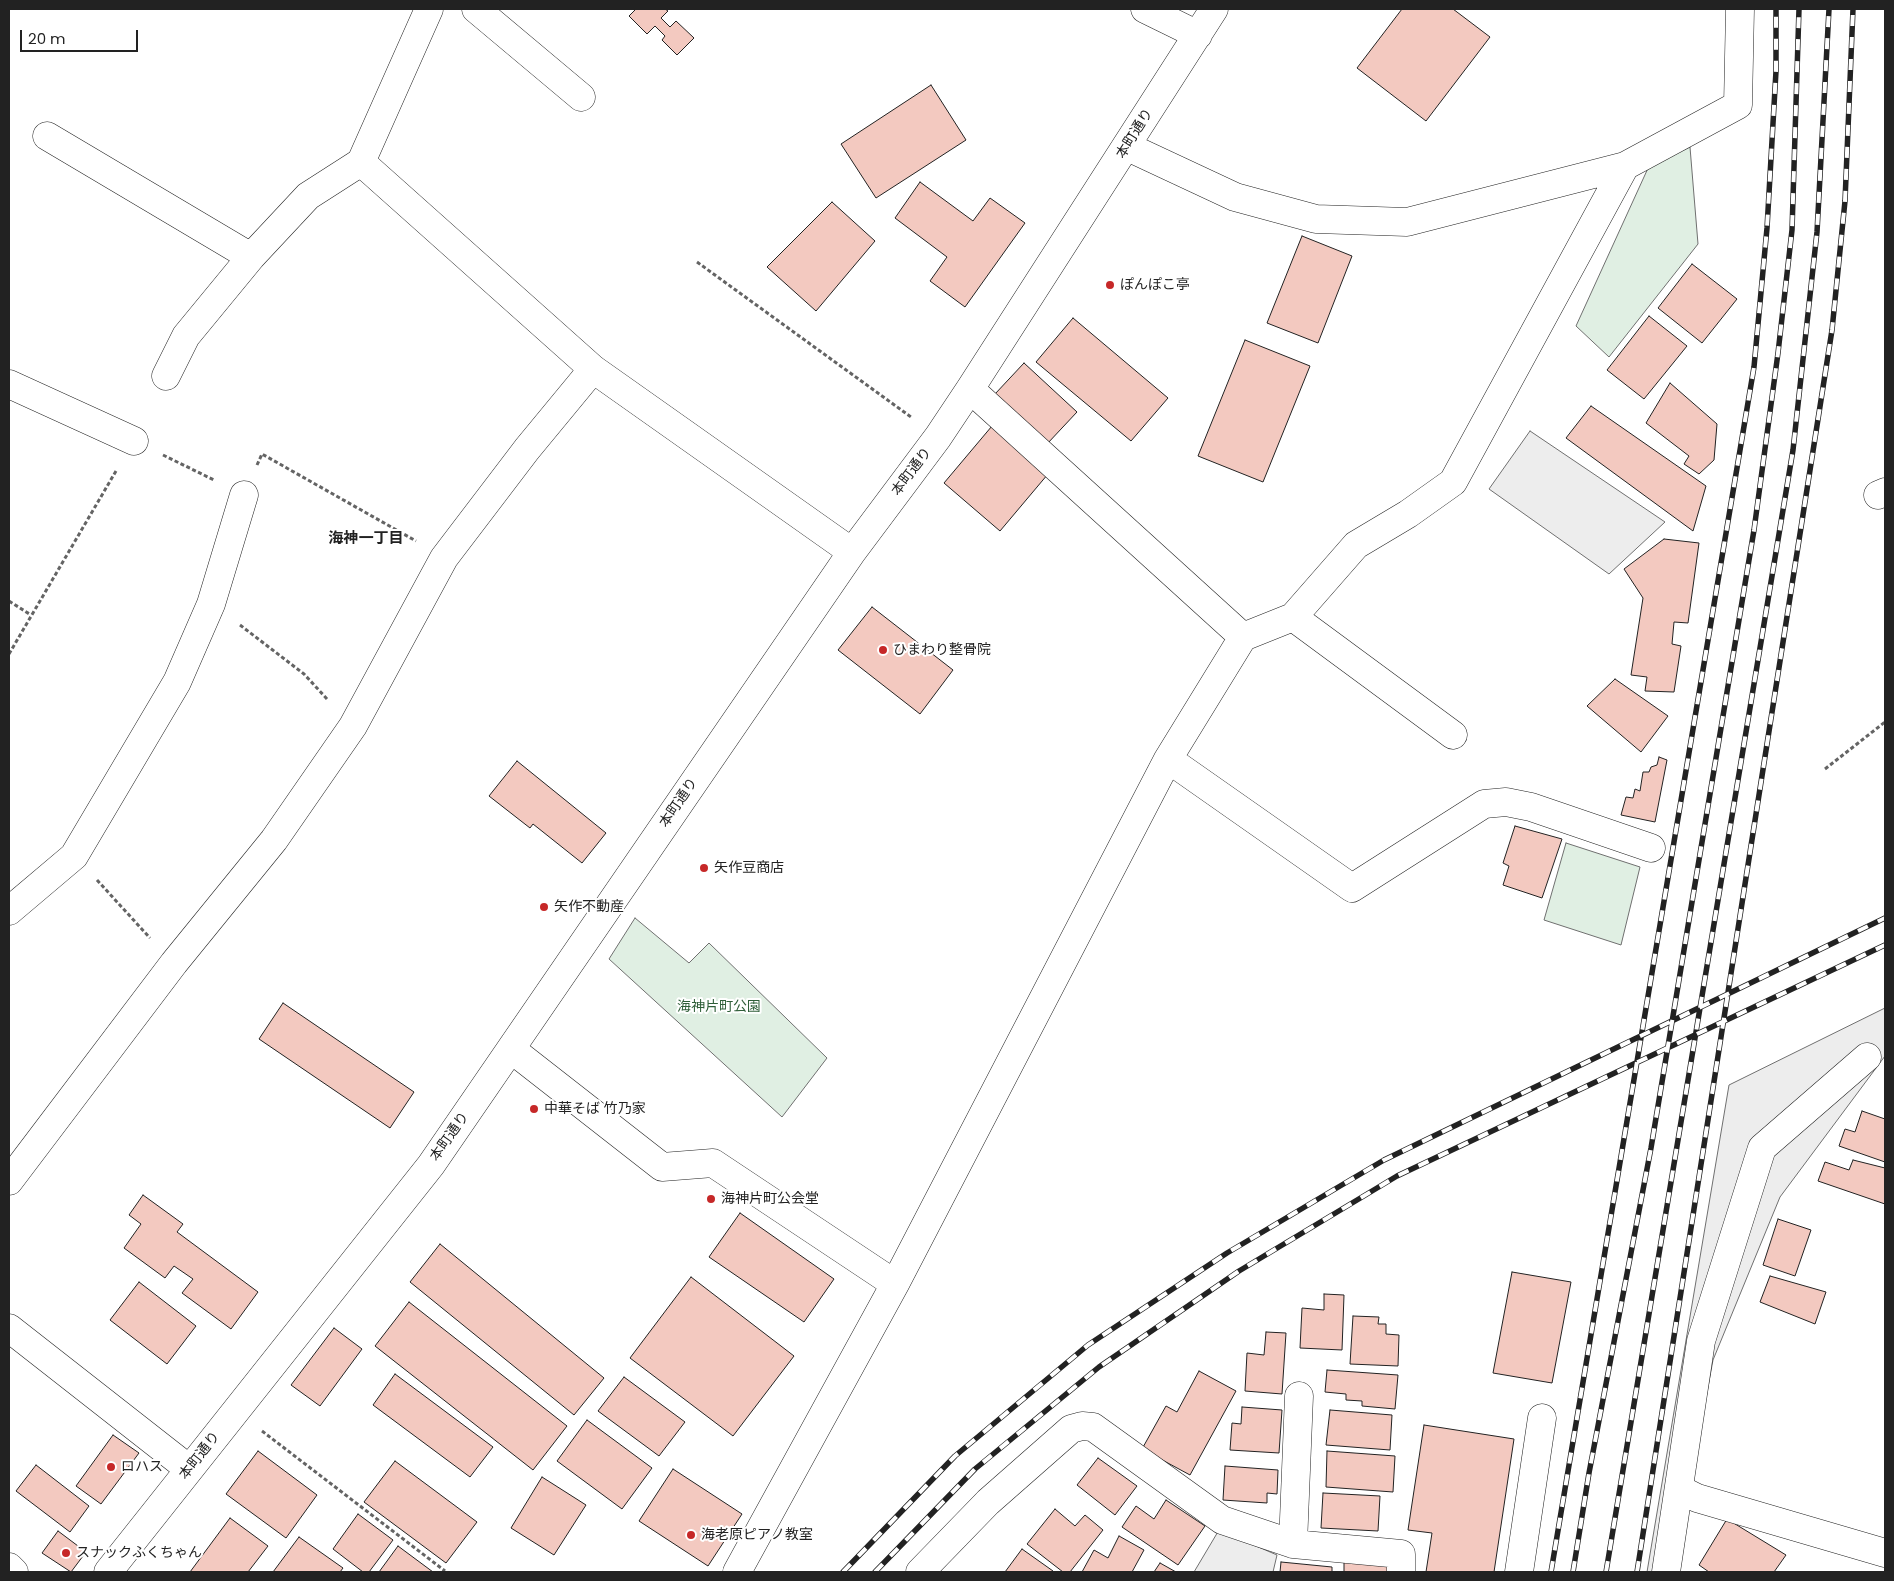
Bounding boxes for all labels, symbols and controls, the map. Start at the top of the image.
scale bar [22,20,140,52]
text: 20 m [28,28,66,49]
street label: 本町通り [1113,106,1157,162]
place label: ぽんぽこ亭 [1120,277,1190,293]
marker: ぽんぽこ亭 [1104,279,1116,291]
street label: 本町通り [888,445,936,499]
district label: 海神一丁目 [329,530,403,548]
place label: ひまわり整骨院 [893,642,991,658]
marker: ひまわり整骨院 [877,644,889,656]
street label: 本町通り [656,775,702,831]
place label: 矢作豆商店 [714,860,784,876]
marker: 矢作豆商店 [698,862,710,874]
place label: 矢作不動産 [554,899,624,915]
marker: 矢作不動産 [538,901,550,913]
park label: 海神片町公園 [677,999,761,1015]
place label: 中華そば 竹乃家 [544,1101,646,1117]
marker: 中華そば 竹乃家 [528,1103,540,1115]
street label: 本町通り [427,1109,473,1165]
place label: 海神片町公会堂 [721,1191,819,1207]
marker: 海神片町公会堂 [705,1193,717,1205]
street label: 本町通り [176,1429,224,1483]
place label: ロハス [121,1459,163,1475]
marker: ロハス [105,1461,117,1473]
place label: 海老原ピアノ教室 [701,1527,813,1543]
marker: 海老原ピアノ教室 [685,1529,697,1541]
place label: スナックふくちゃん [76,1545,202,1561]
marker: スナックふくちゃん [60,1547,72,1559]

